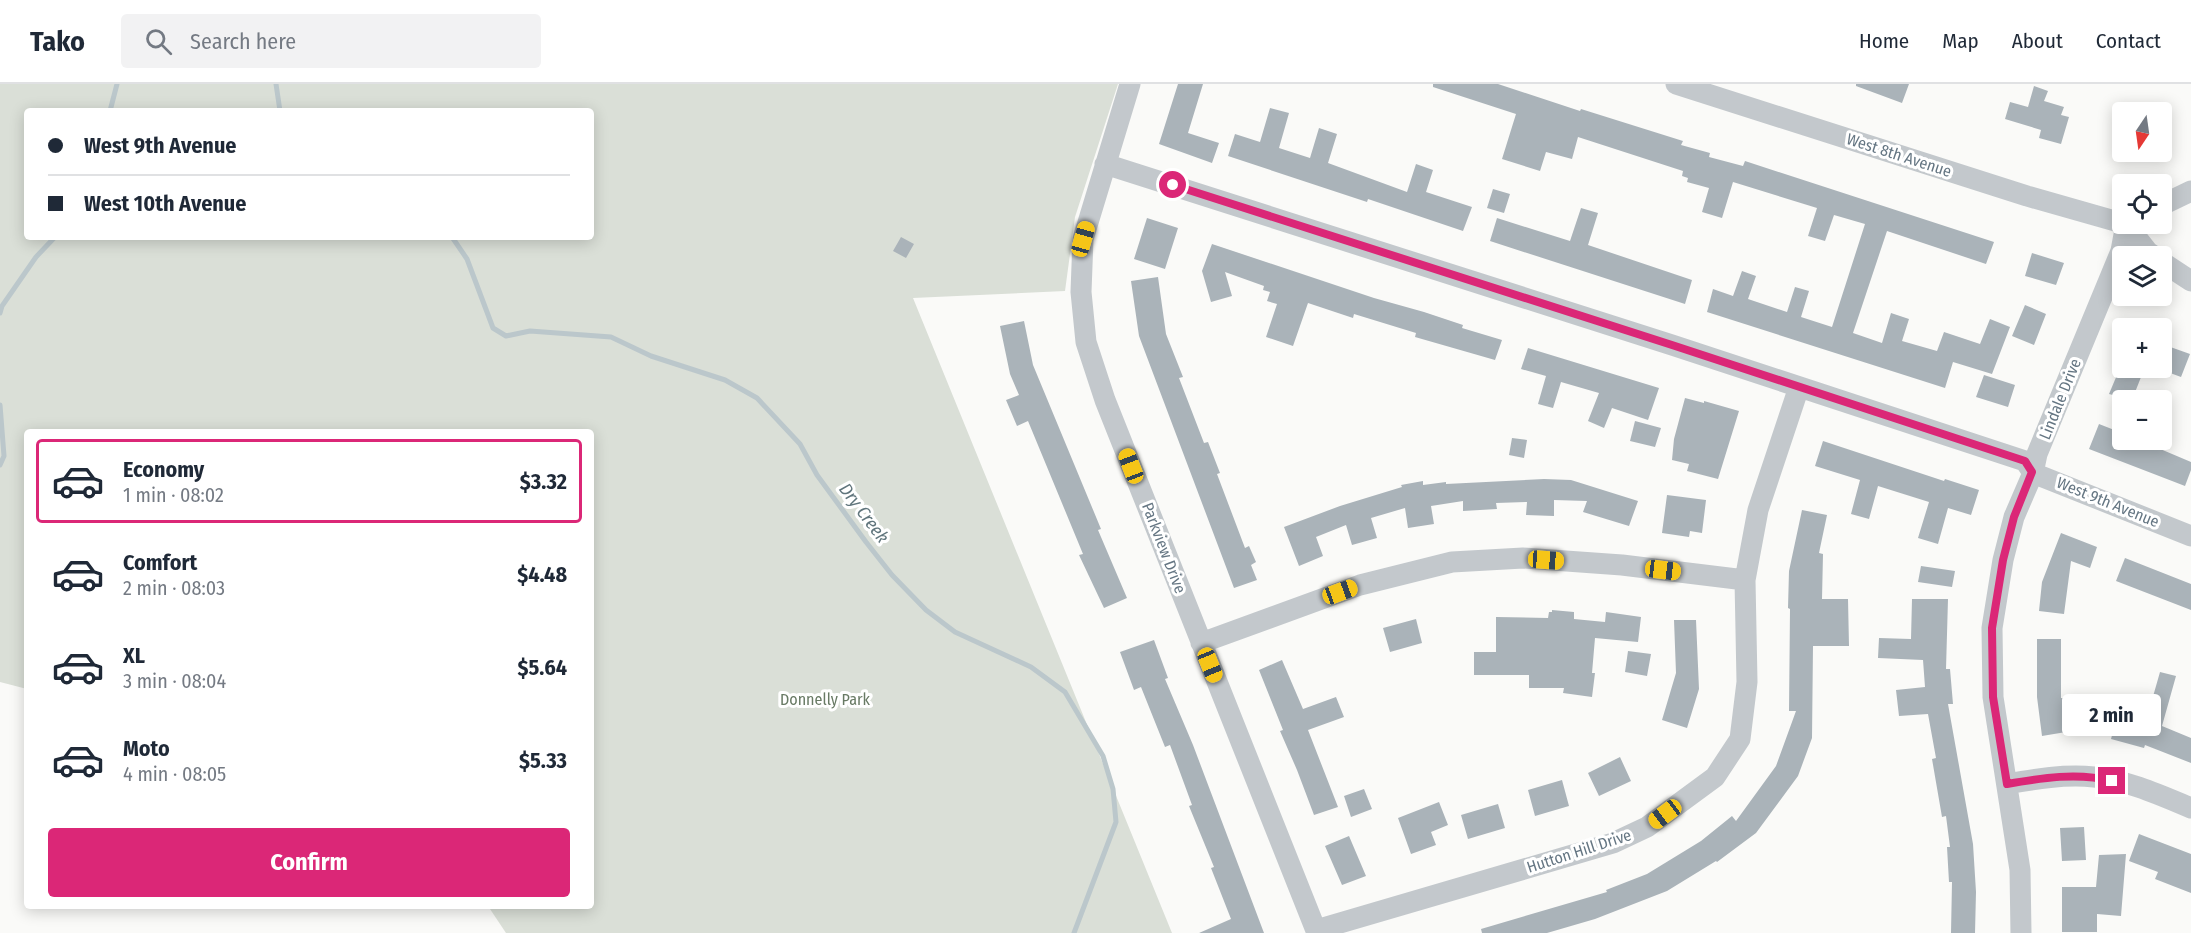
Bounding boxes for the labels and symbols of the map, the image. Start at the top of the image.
north arrow [2112,102,2172,162]
street label: West 8th Avenue [1844,129,1954,181]
route start [1159,171,1186,198]
car [1069,219,1097,259]
street label: Lindale Drive [2035,356,2085,442]
car [1116,446,1146,486]
street label: West 9th Avenue [2054,473,2162,531]
water label: Dry Creek [834,479,894,547]
street label: Parkview Drive [1138,500,1190,596]
car [1527,550,1565,570]
car [1644,559,1682,581]
car [1320,577,1360,607]
car [1195,645,1225,685]
park label: Donnelly Park [780,690,871,709]
callout: 2 min [2062,694,2162,736]
route end [2098,767,2125,794]
car [1645,796,1685,832]
street label: Hutton Hill Drive [1524,825,1634,877]

